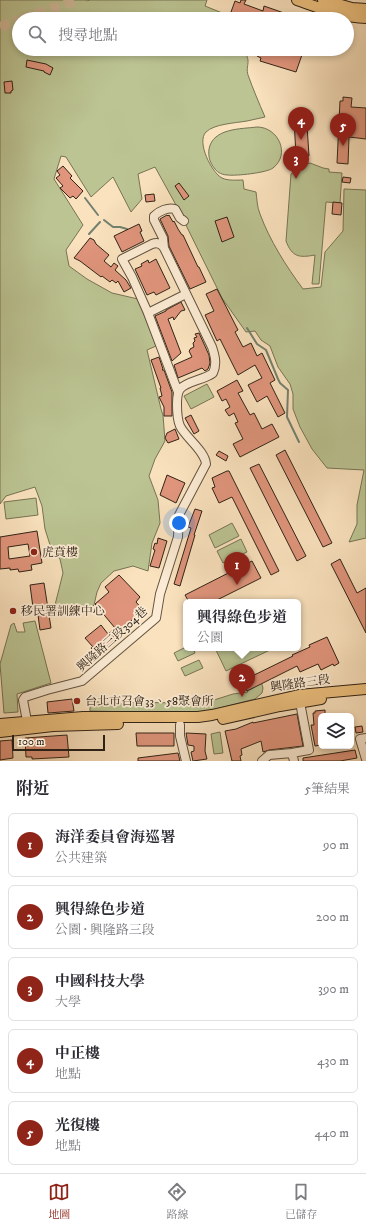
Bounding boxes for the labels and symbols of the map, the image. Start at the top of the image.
pin: 4 [288,107,314,140]
pin: 5 [330,113,356,146]
pin: 3 [283,146,309,179]
your location [169,513,189,533]
place label: 虎賁樓 [42,545,78,560]
marker: 虎賁樓 [29,547,39,557]
pin: 1 [224,552,250,585]
place label: 移民署訓練中心 [21,604,105,619]
street label: 興隆路三段304巷 [74,604,151,675]
marker: 移民署訓練中心 [8,606,18,616]
pin: 2 [229,664,255,697]
street label: 興隆路三段 [269,672,331,695]
place label: 台北市召會33、58聚會所 [85,694,214,709]
marker: 台北市召會33、58聚會所 [72,696,82,706]
scale bar [12,733,105,752]

